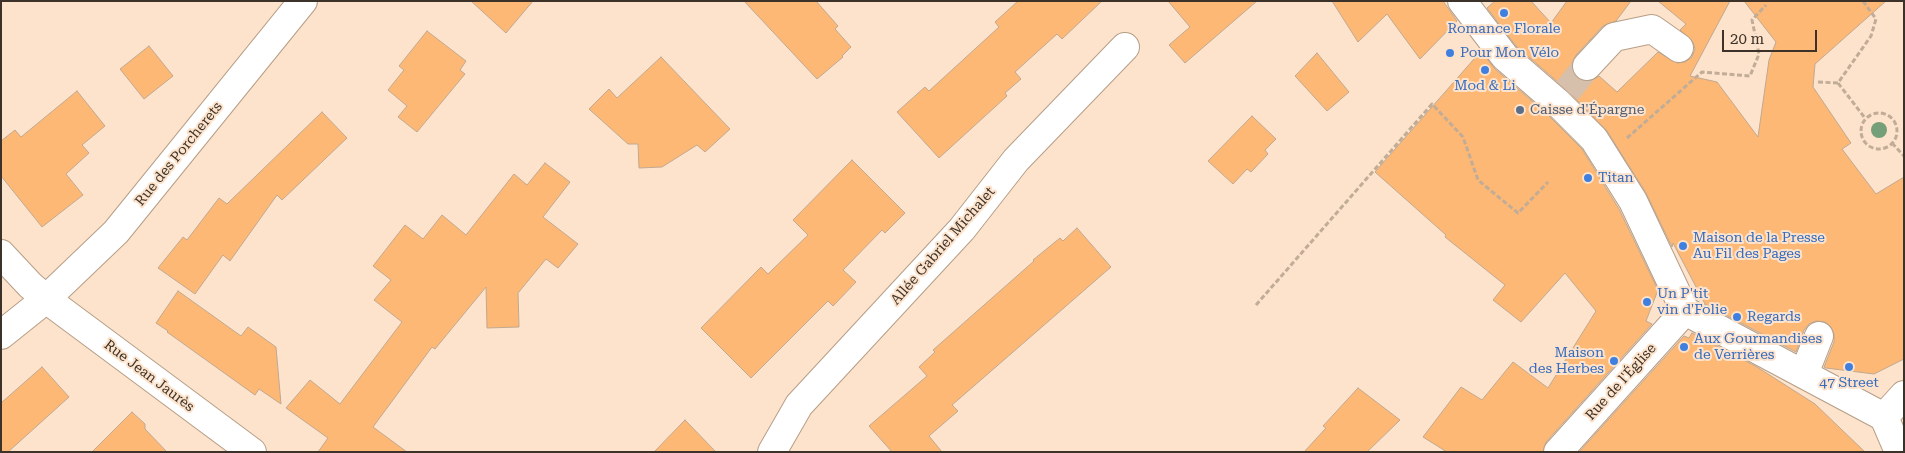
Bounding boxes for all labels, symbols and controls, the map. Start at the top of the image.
marker: Romance Florale [1498,7,1510,19]
scale bar [1725,20,1820,52]
place label: Romance Florale [1447,21,1561,37]
text: 20 m [1730,30,1764,48]
place label: Pour Mon Vélo [1460,45,1559,61]
marker: Pour Mon Vélo [1444,47,1456,59]
marker: Mod & Li [1479,64,1491,76]
place label: Mod & Li [1454,78,1516,94]
street label: Rue des Porcherets [132,99,226,209]
place label: Caisse d'Épargne [1530,102,1644,118]
marker: Caisse d'Épargne [1514,104,1526,116]
place label: Titan [1598,170,1634,186]
marker: Titan [1582,172,1594,184]
street label: Allée Gabriel Michalet [887,184,999,308]
place label: Maison de la Presse Au Fil des Pages [1693,230,1825,262]
marker: Maison de la Presse Au Fil des Pages [1677,240,1689,252]
place label: Un P'tit vin d'Folie [1657,286,1727,318]
marker: Un P'tit vin d'Folie [1641,296,1653,308]
place label: Regards [1747,309,1801,325]
marker: Regards [1731,311,1743,323]
place label: Aux Gourmandises de Verrières [1694,331,1822,364]
street label: Rue Jean Jaurès [101,337,197,415]
street label: Rue de l'Église [1582,340,1660,424]
marker: Aux Gourmandises de Verrières [1678,341,1690,353]
place label: Maison des Herbes [1529,345,1604,378]
marker: Maison des Herbes [1608,355,1620,367]
marker: 47 Street [1843,361,1855,373]
place label: 47 Street [1819,375,1879,391]

